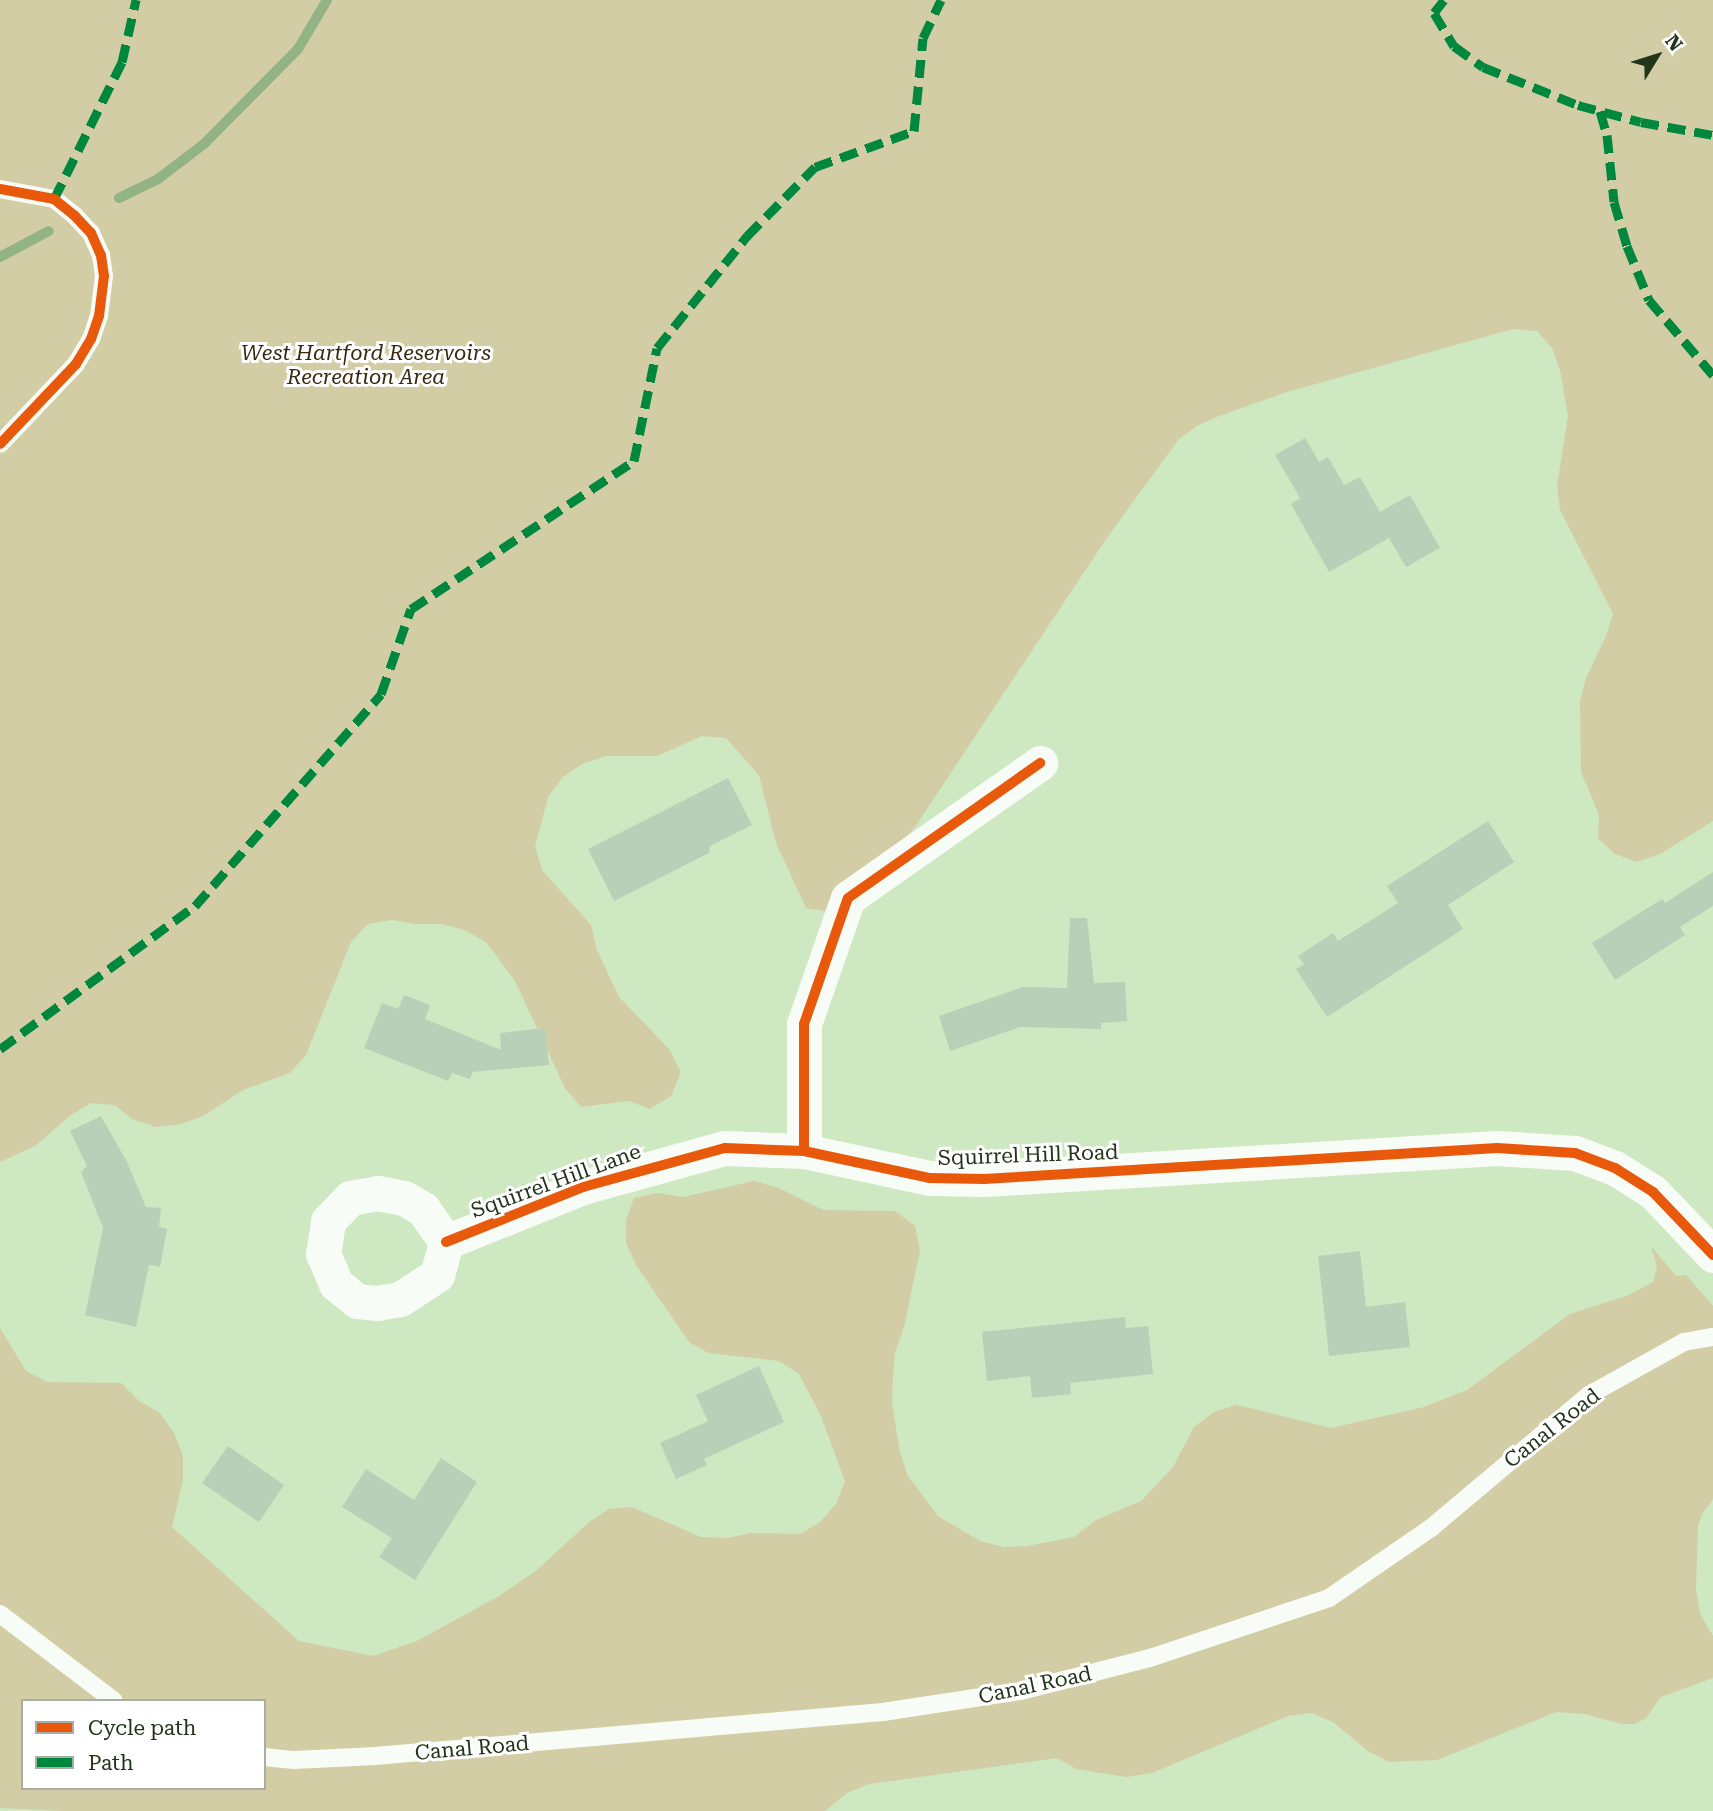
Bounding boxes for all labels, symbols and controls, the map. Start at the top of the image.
north arrow [1622,21,1692,91]
text: N [1660,30,1688,56]
park label: West Hartford Reservoirs Recreation Area [241,340,491,390]
street label: Squirrel Hill Lane [468,1139,644,1223]
street label: Squirrel Hill Road [937,1139,1119,1171]
street label: Canal Road [1499,1383,1605,1473]
street label: Canal Road [976,1661,1094,1709]
legend [21,1699,266,1790]
text: Cycle path [88,1716,196,1740]
street label: Canal Road [414,1730,530,1766]
text: Path [88,1751,134,1775]

